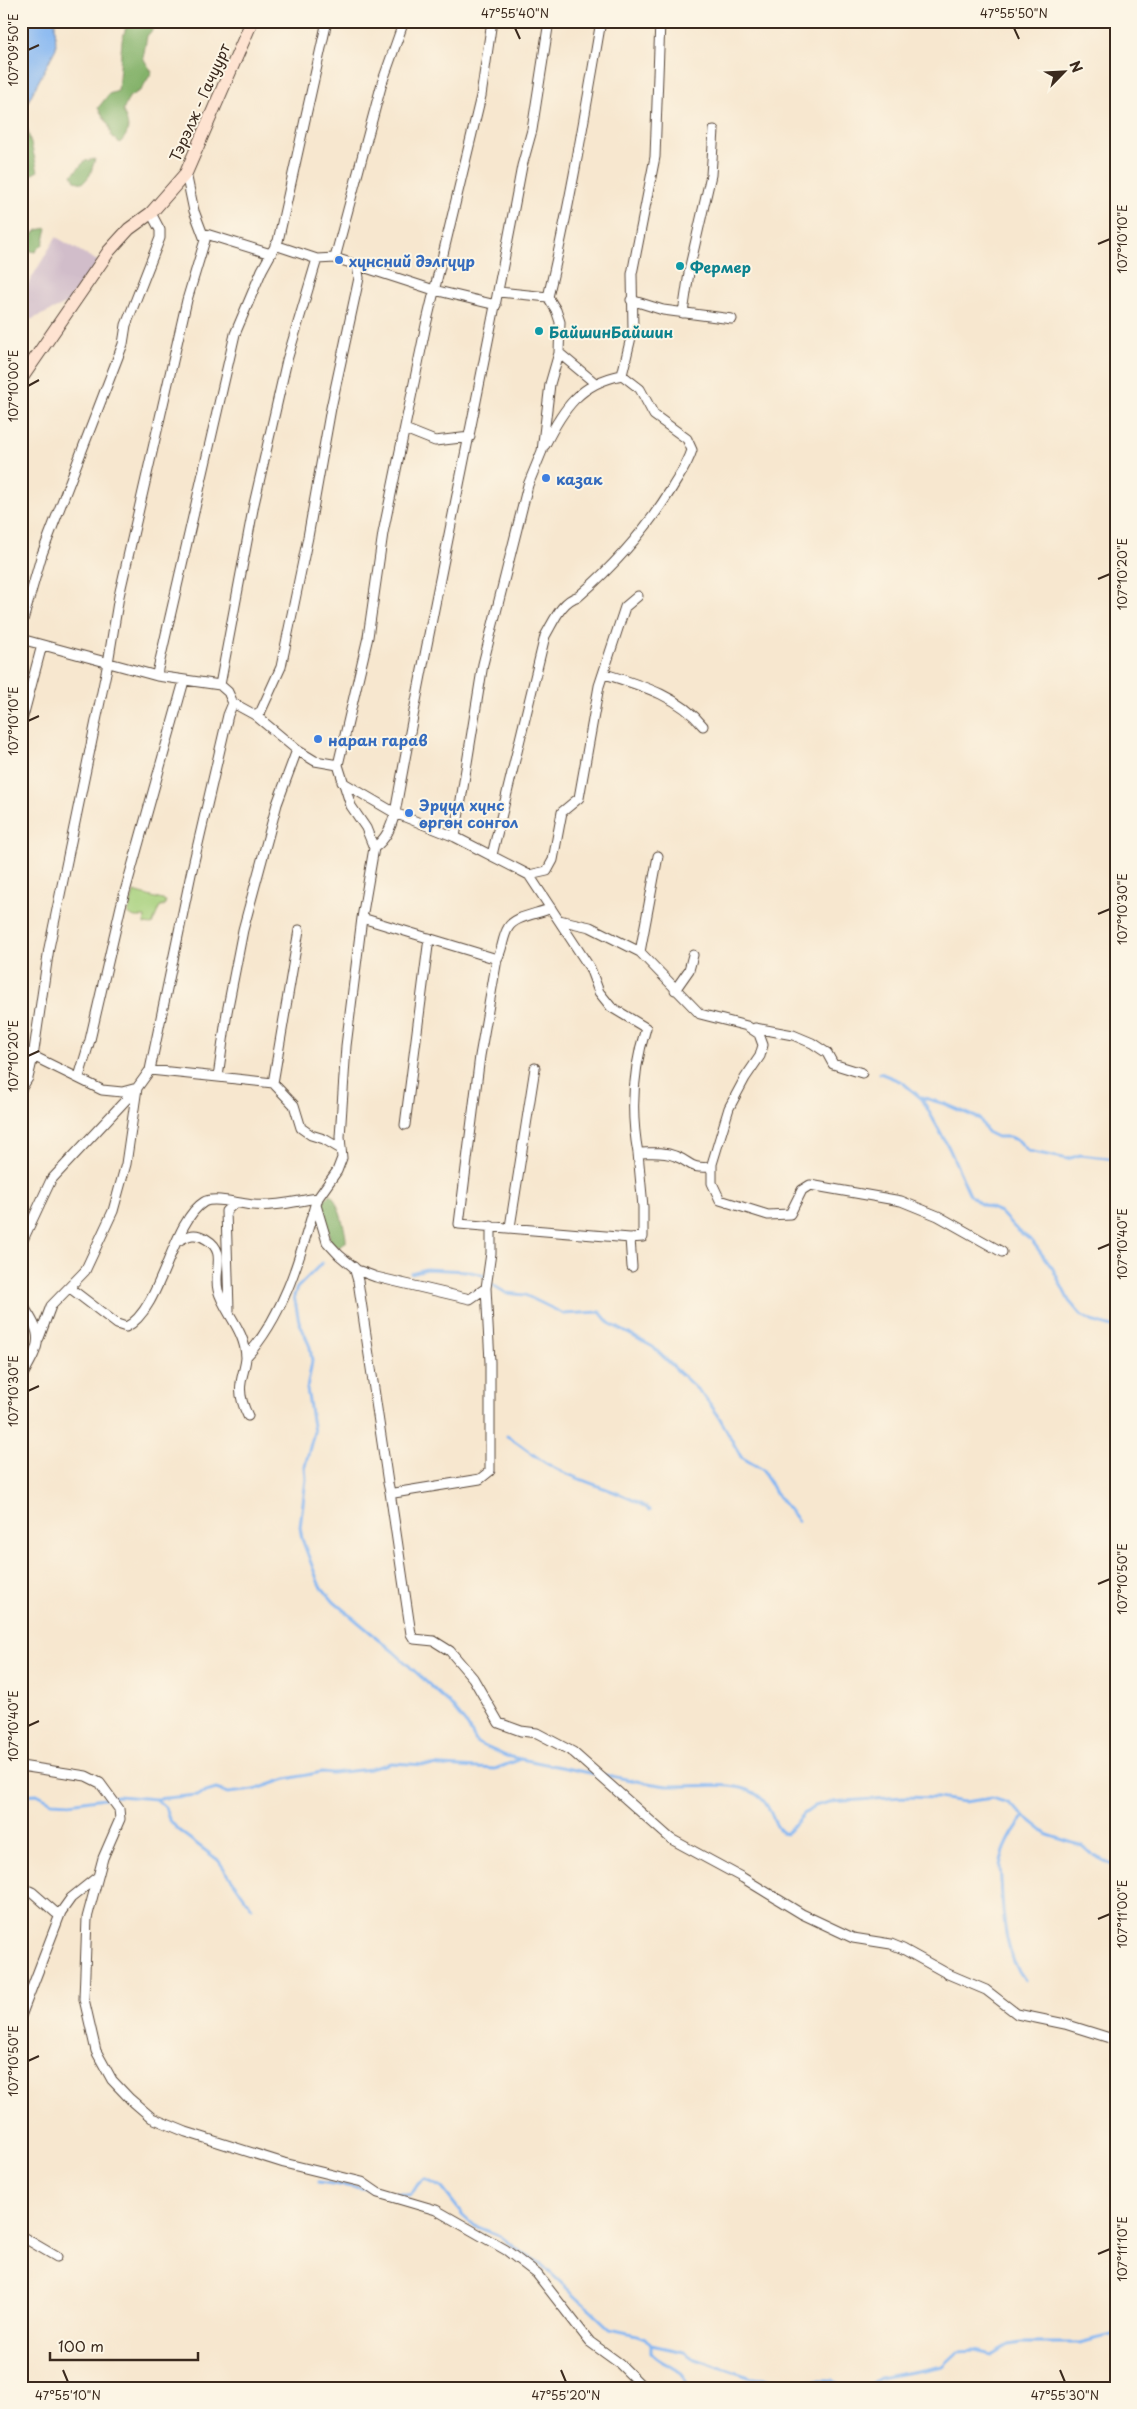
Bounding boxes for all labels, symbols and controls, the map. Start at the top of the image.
text: 47°55'40"N [481,4,549,22]
text: 47°55'50"N [980,4,1048,22]
text: 107°09'50"E [4,13,22,87]
street label: Тэрэлж - Гачуурт [163,39,236,165]
north arrow [1040,48,1090,98]
text: N [1064,57,1088,76]
text: 107°10'10"E [1113,204,1131,274]
place label: хүнсний дэлгүүр [349,249,475,272]
marker: хүнсний дэлгүүр [333,254,345,266]
place label: Фермер [690,255,751,278]
marker: Фермер [674,260,686,272]
place label: БайшинБайшин [549,320,674,343]
marker: БайшинБайшин [533,325,545,337]
text: 107°10'00"E [4,350,22,422]
place label: казак [556,467,603,490]
marker: казак [540,472,552,484]
text: 107°10'20"E [1113,538,1131,610]
text: 107°10'10"E [4,686,22,756]
place label: наран гарав [328,728,428,751]
marker: наран гарав [312,733,324,745]
place label: Эрүүл хүнс өргөн сонгол [419,793,518,833]
marker: Эрүүл хүнс өргөн сонгол [403,807,415,819]
text: 107°10'30"E [1113,873,1131,945]
text: 107°10'20"E [4,1020,22,1092]
text: 107°10'40"E [1113,1208,1131,1280]
text: 107°10'30"E [4,1355,22,1427]
text: 107°10'50"E [1113,1543,1131,1615]
text: 107°10'40"E [4,1690,22,1762]
text: 107°11'00"E [1113,1880,1131,1948]
text: 107°10'50"E [4,2025,22,2097]
text: 107°11'10"E [1113,2216,1131,2282]
scale bar [50,2329,198,2361]
text: 100 m [58,2334,104,2357]
text: 47°55'10"N [35,2386,101,2404]
text: 47°55'20"N [532,2386,600,2404]
text: 47°55'30"N [1031,2386,1099,2404]

